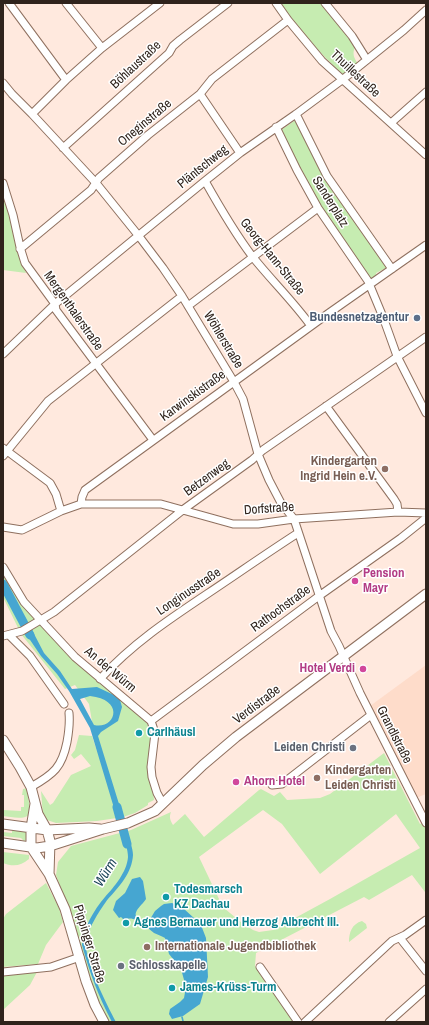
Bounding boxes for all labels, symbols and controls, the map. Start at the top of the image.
street label: Böhlaustraße [107,38,165,92]
street label: Thuillestraße [327,47,383,101]
street label: Oneginstraße [115,96,175,150]
street label: Pläntschweg [175,142,231,192]
street label: Sanderplatz [308,174,352,230]
street label: Georg-Hann-Straße [236,215,308,299]
street label: Mergenthalerstraße [40,268,106,354]
street label: Wöhlerstraße [200,309,246,371]
place label: Bundesnetzagentur [309,310,409,326]
marker: Bundesnetzagentur [412,313,422,323]
street label: Karwinskistraße [157,367,229,425]
place label: Kindergarten Ingrid Hein e.V. [300,454,377,485]
street label: Betzenweg [181,456,233,500]
marker: Kindergarten Ingrid Hein e.V. [380,464,390,474]
street label: Dorfstraße [243,499,295,519]
street label: Longinusstraße [154,565,224,619]
place label: Pension Mayr [363,566,404,597]
marker: Pension Mayr [350,576,360,586]
street label: Rathochstraße [248,582,314,636]
street label: An der Würm [81,644,139,696]
place label: Hotel Verdi [300,661,355,677]
marker: Hotel Verdi [358,664,368,674]
street label: Verdistraße [230,682,284,728]
street label: Grandlstraße [373,704,415,766]
place label: Carlhäusl [147,725,196,741]
marker: Carlhäusl [134,728,144,738]
place label: Leiden Christi [274,740,345,756]
marker: Leiden Christi [348,743,358,753]
place label: Kindergarten Leiden Christi [325,763,396,794]
marker: Kindergarten Leiden Christi [312,773,322,783]
place label: Ahorn Hotel [244,774,305,790]
marker: Ahorn Hotel [231,777,241,787]
water label: Würm [91,856,121,890]
place label: Todesmarsch KZ Dachau [174,882,243,913]
marker: Todesmarsch KZ Dachau [161,892,171,902]
street label: Pippinger Straße [70,903,108,985]
place label: Agnes Bernauer und Herzog Albrecht III. [134,915,339,931]
marker: Agnes Bernauer und Herzog Albrecht III. [121,918,131,928]
place label: Internationale Jugendbibliothek [155,939,316,955]
marker: Internationale Jugendbibliothek [142,942,152,952]
place label: Schlosskapelle [129,958,206,974]
marker: Schlosskapelle [116,961,126,971]
place label: James-Krüss-Turm [180,980,276,996]
marker: James-Krüss-Turm [167,983,177,993]

